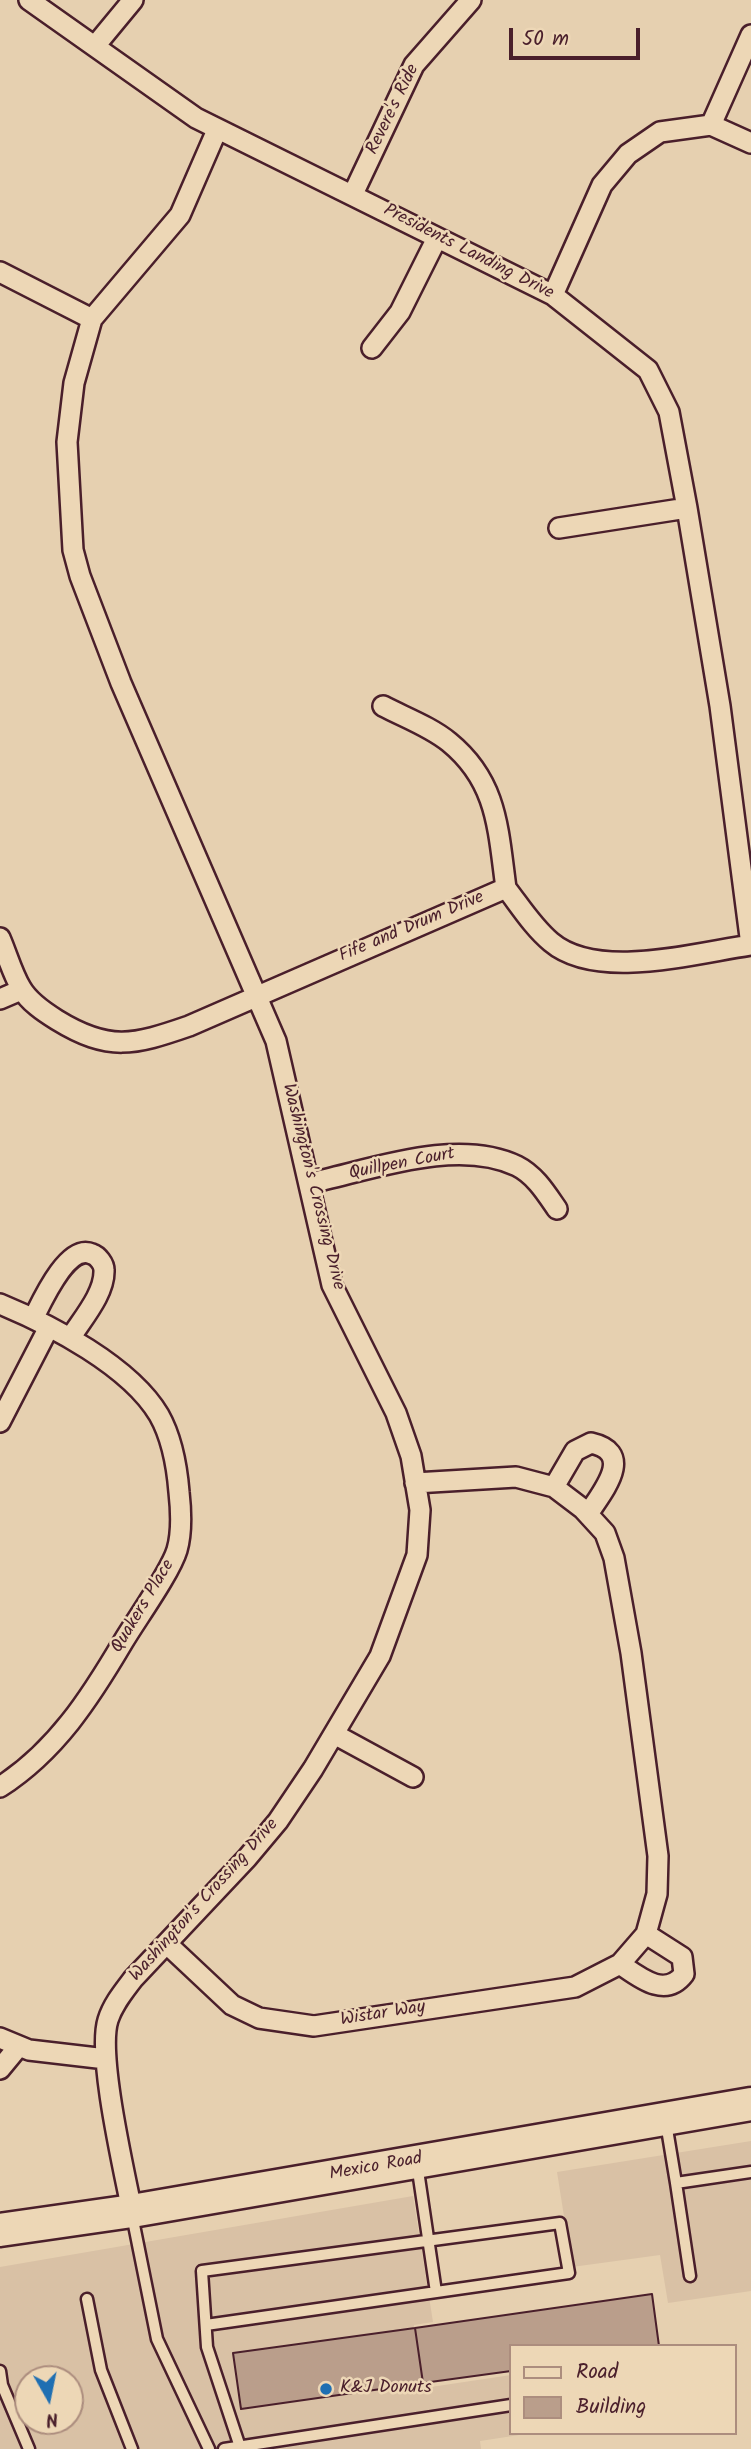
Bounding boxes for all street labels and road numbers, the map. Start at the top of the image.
street label: Revere's Ride [363,61,425,159]
street label: Presidents Landing Drive [379,201,557,305]
street label: Fife and Drum Drive [336,888,488,968]
street label: Washington's Crossing Drive [276,1082,348,1292]
street label: Quillpen Court [347,1144,457,1186]
street label: Quakers Place [108,1557,180,1657]
street label: Washington's Crossing Drive [126,1815,284,1987]
street label: Wistar Way [339,1998,427,2032]
street label: Mexico Road [328,2149,424,2187]

